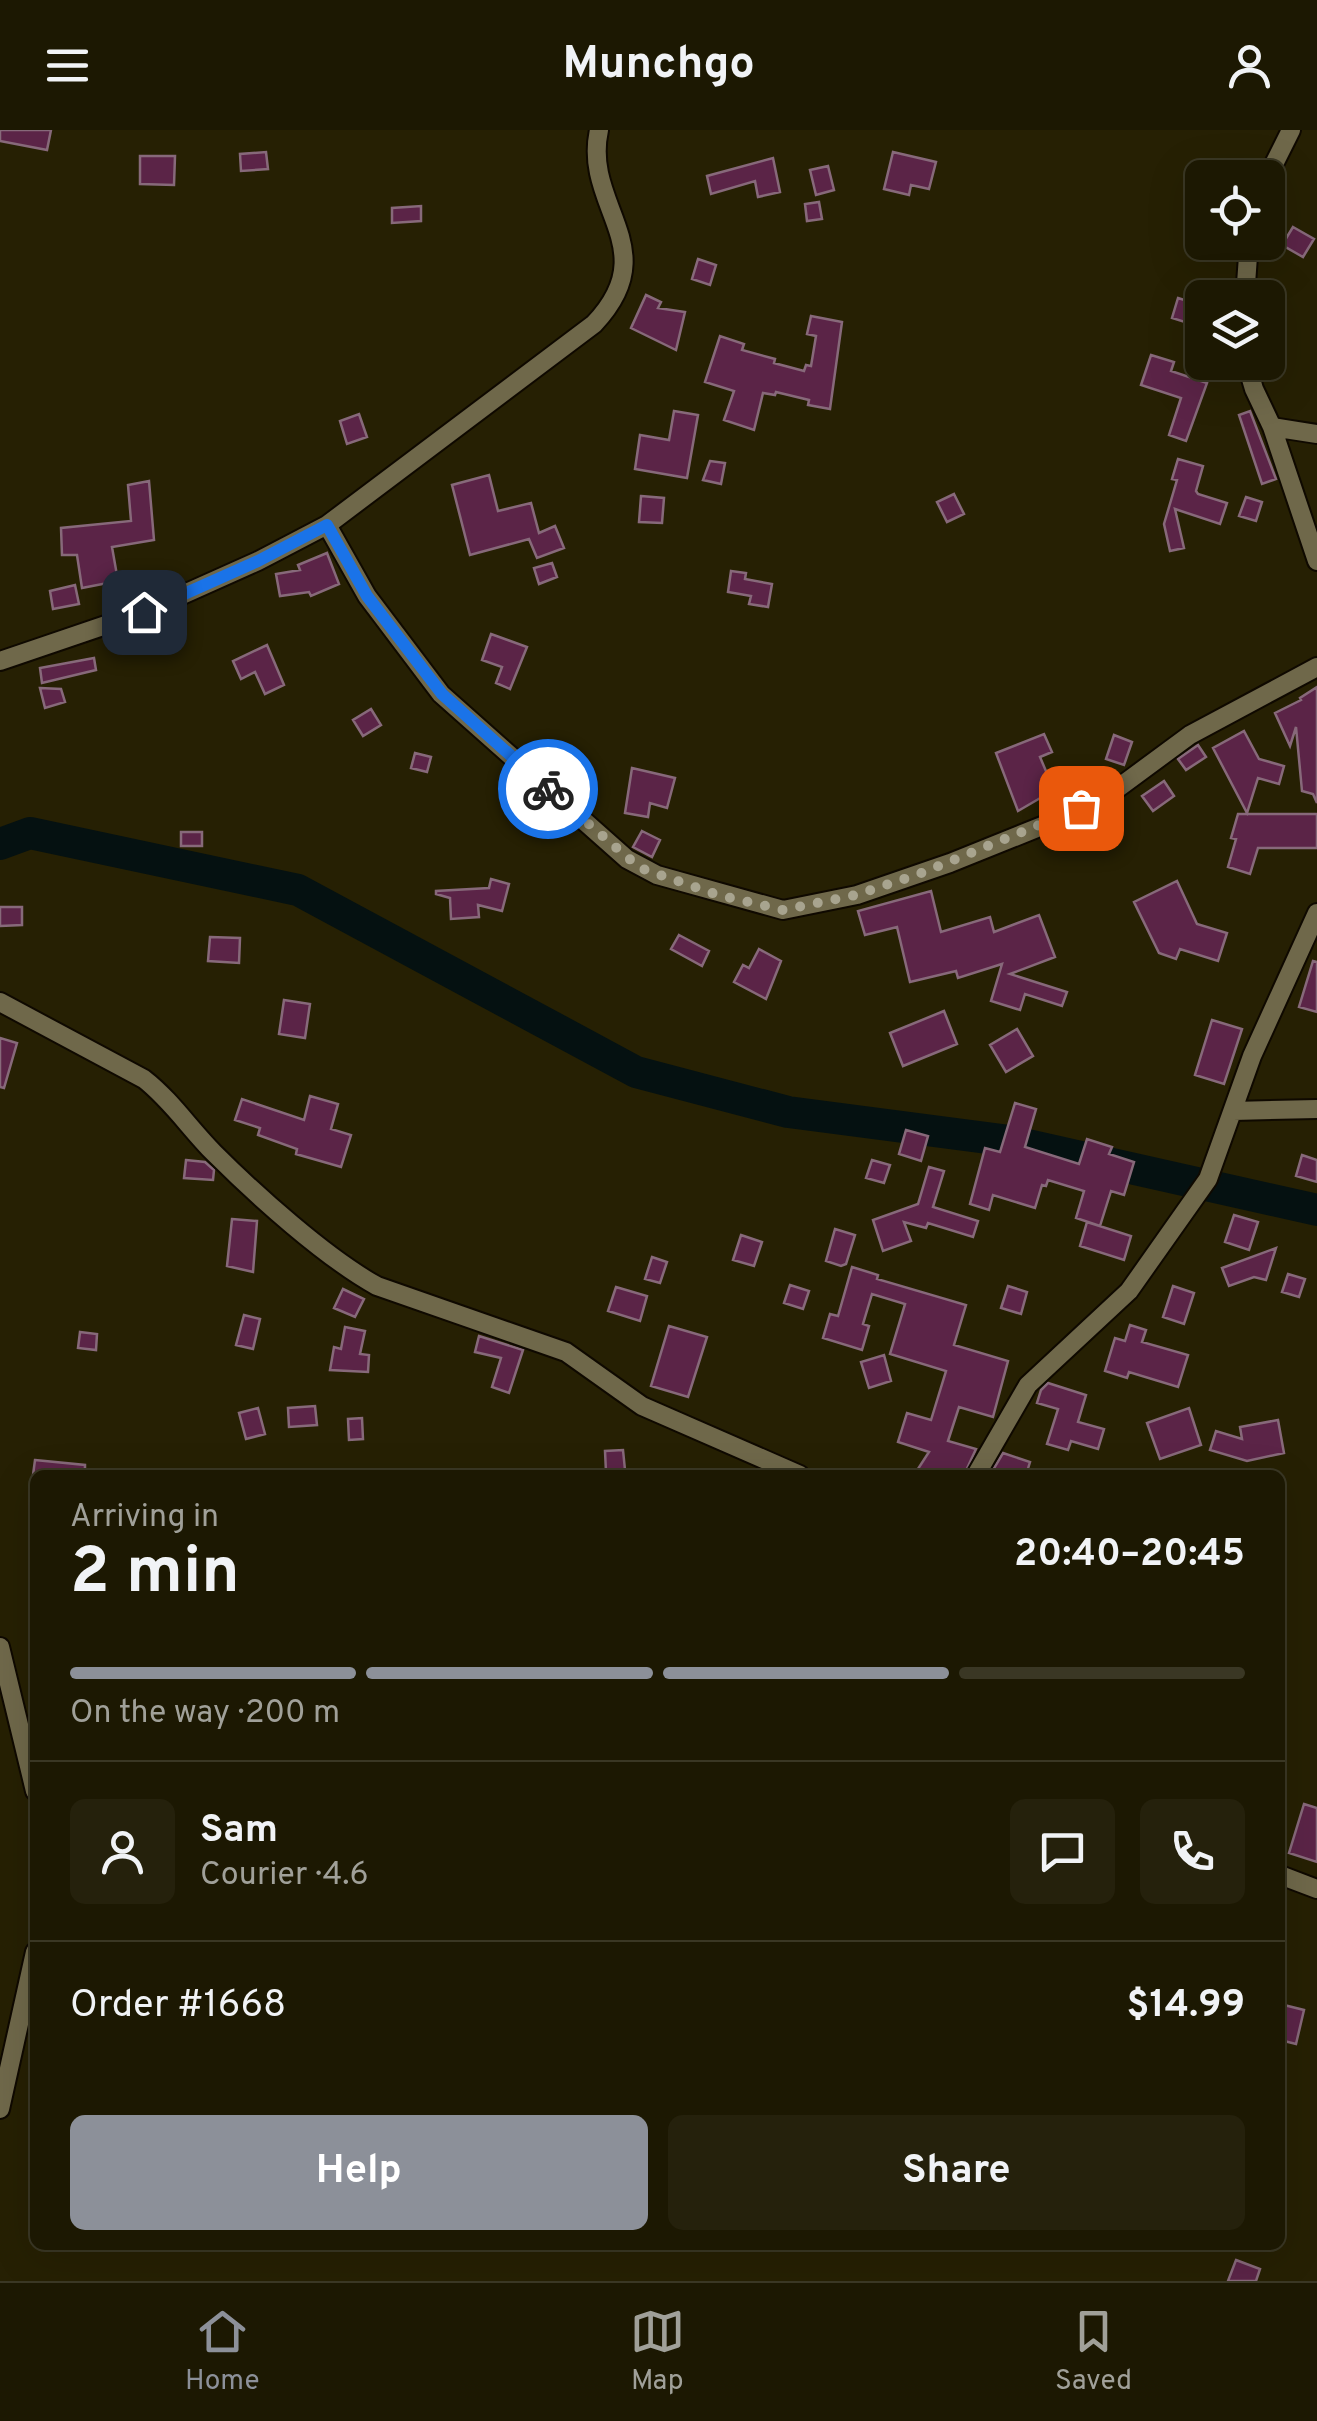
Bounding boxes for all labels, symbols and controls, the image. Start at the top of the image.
text: Munchgo [562,37,755,94]
icon: menu [40,38,95,93]
icon: person [1222,38,1277,93]
map controls [1185,160,1285,380]
button: locate [1185,160,1285,260]
button: layers [1185,280,1285,380]
pin [102,570,187,655]
icon: home [117,585,172,640]
courier [498,739,598,839]
icon: bike [521,762,576,817]
pin [1039,766,1124,851]
icon: bag [1054,781,1109,836]
text: Arriving in [70,1498,219,1538]
text: 20:40–20:45 [1014,1531,1245,1580]
text: 2 min [70,1534,240,1616]
text: On the way · 200 m [70,1694,340,1734]
button: person [70,1799,175,1904]
button: chat [1010,1799,1115,1904]
button: phone [1140,1799,1245,1904]
text: Sam [200,1807,278,1856]
text: Courier · 4.6 [200,1856,369,1896]
text: Order #1668 [70,1982,286,2031]
text: $14.99 [1127,1982,1245,2031]
button: Help [70,2115,648,2230]
button: Share [668,2115,1245,2230]
tab: Home [185,2304,259,2400]
tab: Map [630,2304,685,2400]
tab: Saved [1055,2304,1132,2400]

